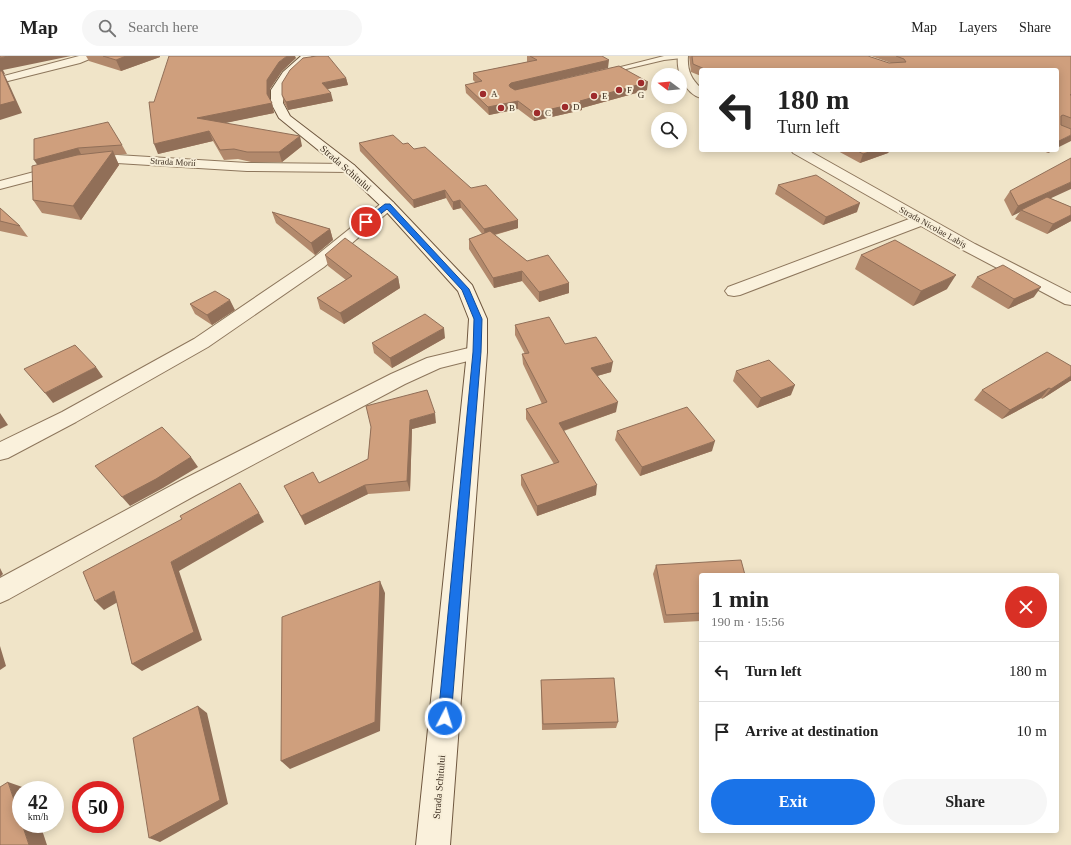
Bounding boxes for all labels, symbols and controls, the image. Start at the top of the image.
search box [82,10,362,46]
text: Map [20,17,58,38]
icon: search [96,17,118,39]
text: Search here [128,19,198,35]
text: Map [911,20,937,35]
text: Layers [959,20,997,35]
text: Share [1019,20,1051,35]
north arrow [651,68,687,104]
map controls [651,68,687,148]
marker: G [636,78,646,88]
icon: left [711,84,763,136]
text: 180 m [777,84,849,115]
marker: F [614,85,624,95]
place label: F [627,85,632,95]
marker: A [478,89,488,99]
place label: A [491,89,498,99]
place label: G [638,90,645,100]
marker: E [589,91,599,101]
place label: E [602,91,608,101]
marker: D [560,102,570,112]
place label: D [573,102,580,112]
marker: B [496,103,506,113]
place label: B [509,103,515,113]
marker: C [532,108,542,118]
place label: C [545,108,551,118]
button: search [651,112,687,148]
text: Turn left [777,117,840,137]
street label: Strada Schitului [318,143,374,193]
street label: Strada Morii [150,156,197,168]
street label: Strada Nicolae Labiș [898,204,969,250]
pin [349,205,383,239]
icon: arrive [355,211,377,233]
text: 1 min [711,586,769,612]
button: close [1005,586,1047,628]
text: 190 m · 15:56 [711,614,784,629]
icon: left [711,661,733,683]
text: Turn left [745,663,802,679]
text: 180 m [1009,663,1047,679]
position arrow [424,697,466,739]
icon: arrive [711,721,733,743]
text: Arrive at destination [745,723,878,739]
text: 10 m [1017,723,1047,739]
street label: Strada Schitului [431,754,447,819]
button: Exit [711,779,875,825]
button: Share [883,779,1047,825]
speed limit sign: 50 [72,781,124,833]
text: 42 [28,791,48,813]
text: km/h [28,811,48,822]

